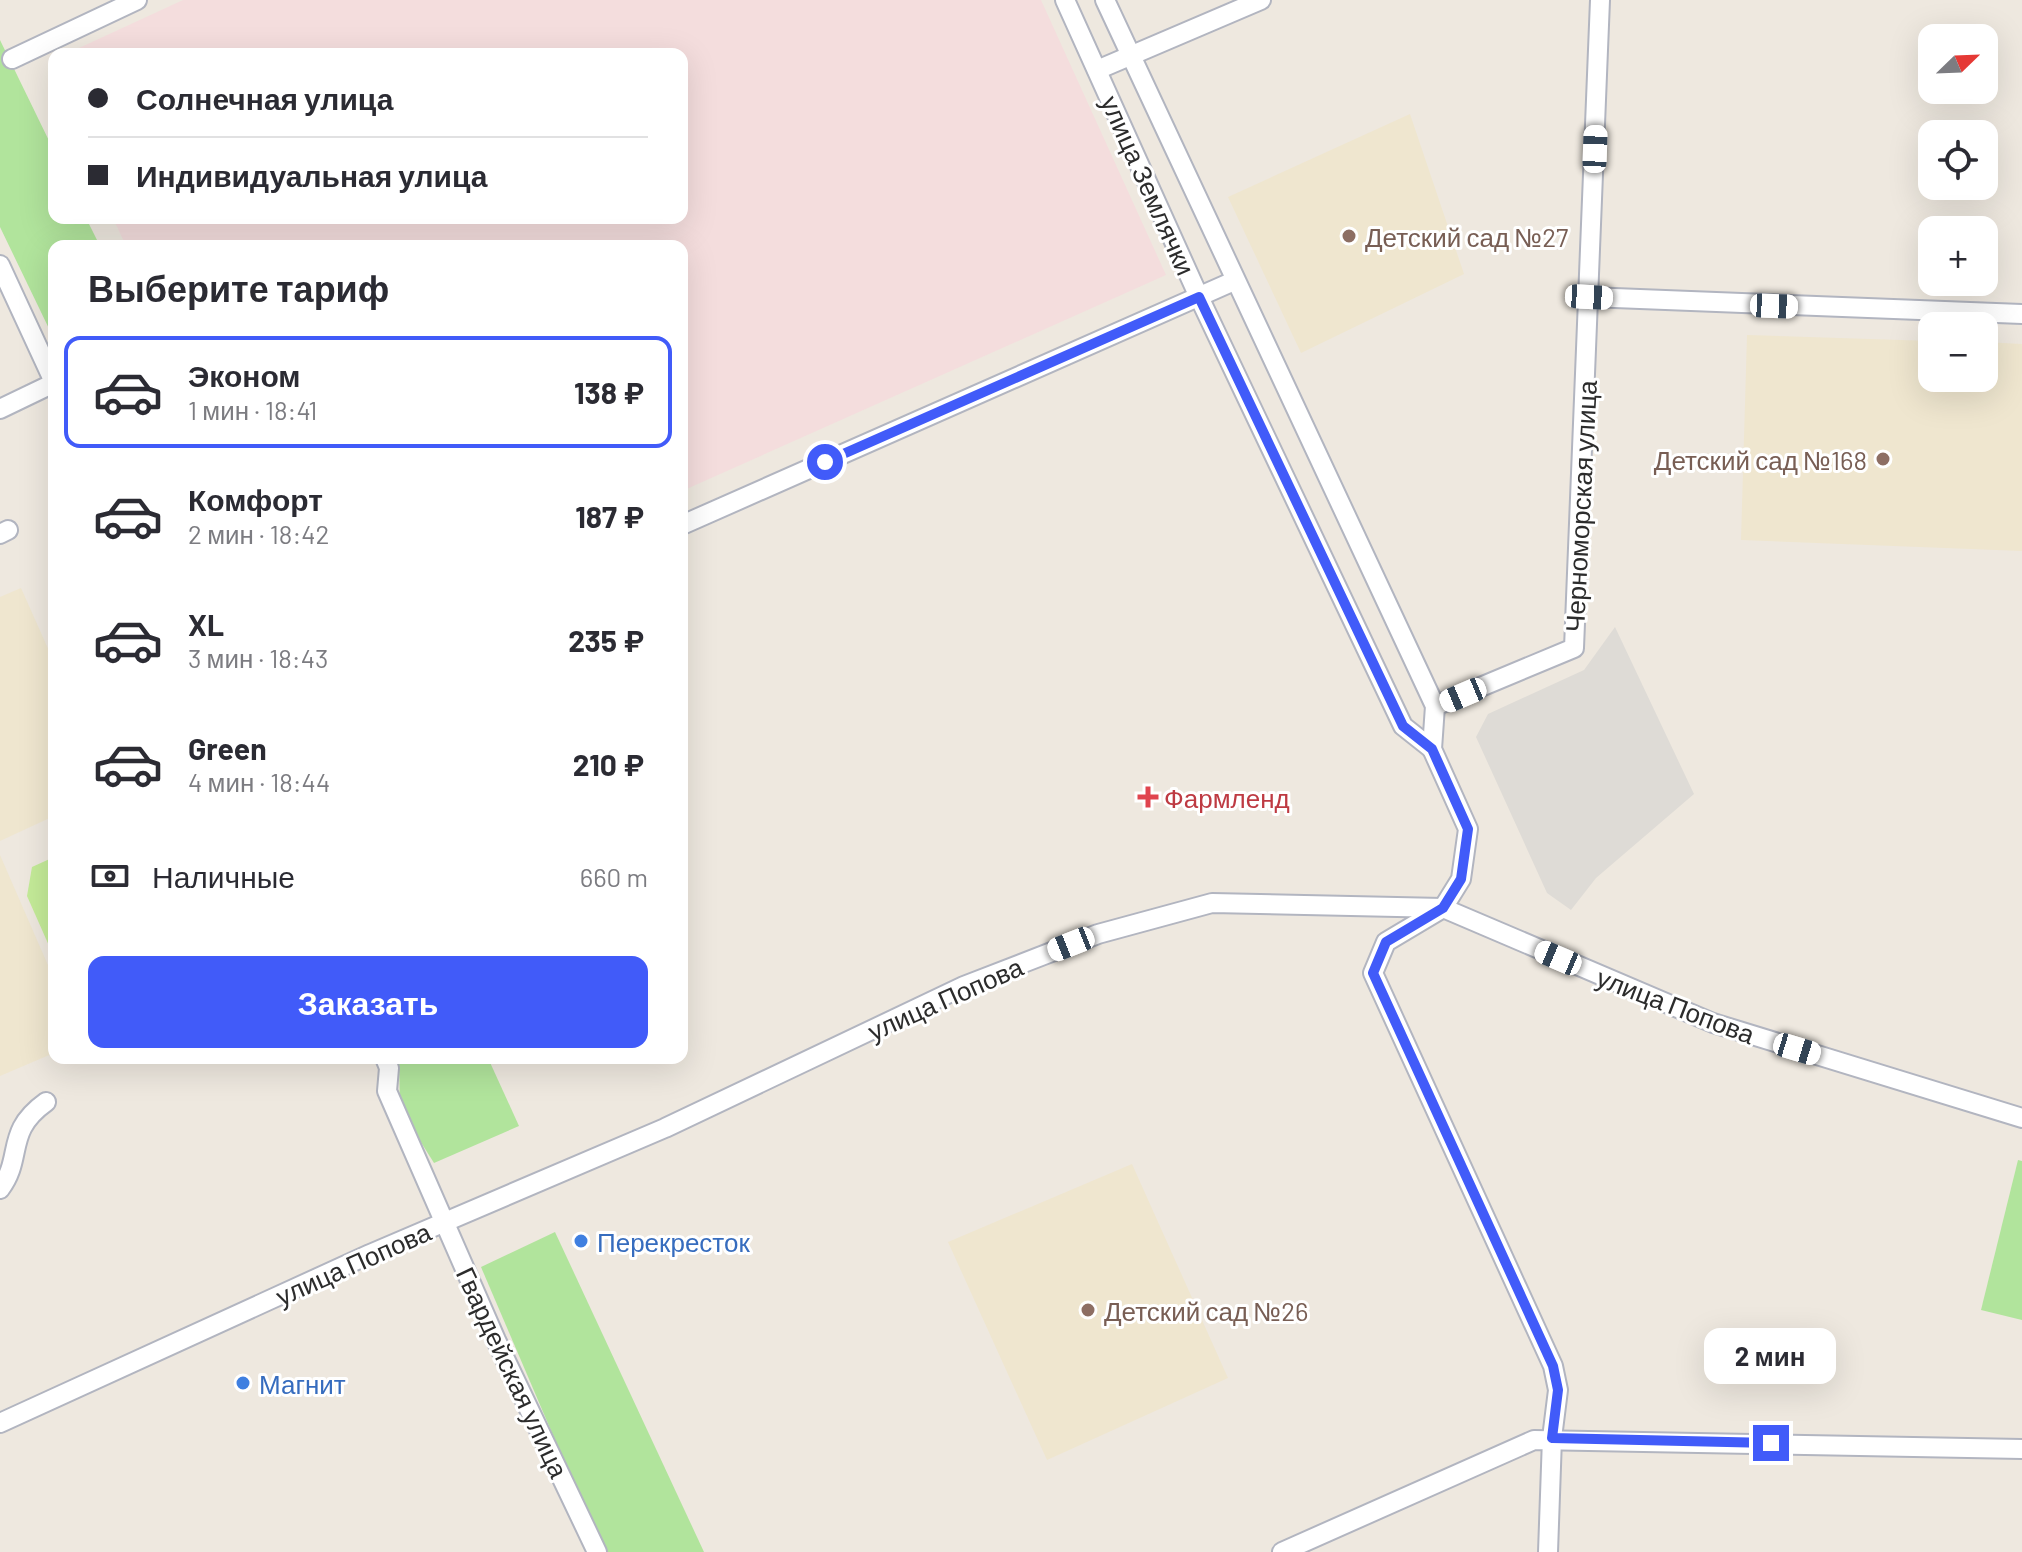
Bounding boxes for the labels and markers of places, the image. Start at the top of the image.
place label: Детский сад №27 [1365,221,1568,252]
marker: Детский сад №27 [1340,227,1358,245]
place label: Детский сад №168 [1654,444,1867,475]
marker: Детский сад №168 [1874,450,1892,468]
place label: Фармленд [1164,782,1290,813]
marker: Фармленд [1139,788,1157,806]
place label: Перекресток [597,1226,750,1257]
marker: Перекресток [572,1232,590,1250]
place label: Детский сад №26 [1104,1295,1309,1326]
marker: Детский сад №26 [1079,1301,1097,1319]
place label: Магнит [259,1368,346,1399]
marker: Магнит [234,1374,252,1392]

